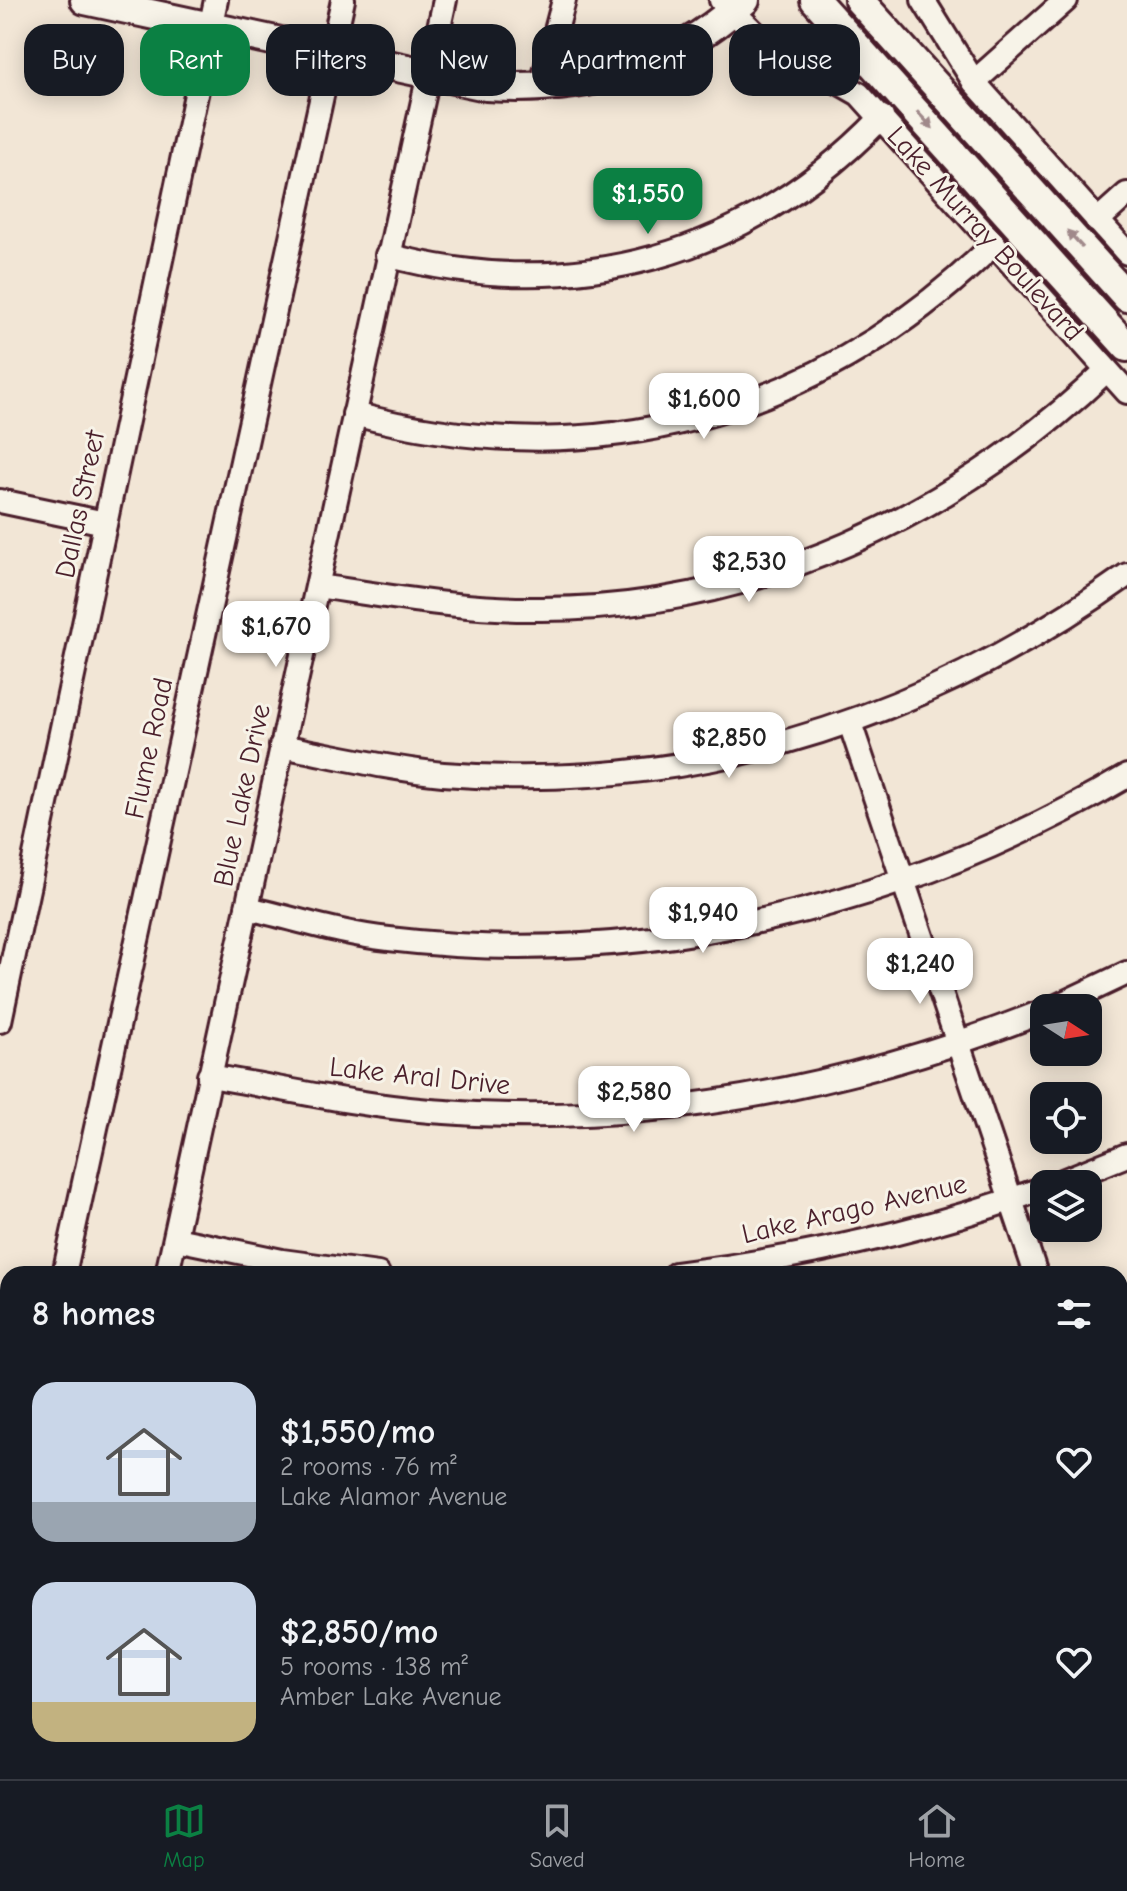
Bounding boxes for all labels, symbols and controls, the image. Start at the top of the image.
chip: Buy [24,24,124,96]
chip: Rent [140,24,250,96]
chip: Filters [266,24,395,96]
chip: New [411,24,516,96]
chip: Apartment [532,24,713,96]
chip: House [729,24,860,96]
one-way arrow [915,110,933,129]
street label: Lake Murray Boulevard [881,120,1090,347]
pin: $1,550 [583,168,713,236]
text: $1,550 [611,179,685,209]
one-way arrow [1067,230,1085,249]
pin: $1,600 [639,373,769,441]
text: $1,600 [667,384,741,414]
street label: Dallas Street [49,427,111,581]
pin: $2,530 [684,536,814,604]
text: $2,530 [711,547,787,577]
pin: $1,670 [211,601,341,669]
text: $1,670 [240,612,312,642]
street label: Flume Road [118,675,180,822]
street label: Blue Lake Drive [207,701,277,889]
pin: $2,850 [664,712,794,780]
text: $2,850 [691,723,767,753]
pin: $1,940 [638,887,768,955]
text: $1,940 [667,898,739,928]
pin: $1,240 [855,938,985,1006]
text: $1,240 [885,949,955,979]
north arrow [1030,994,1102,1066]
map controls [1030,994,1102,1242]
street label: Lake Aral Drive [328,1051,512,1101]
pin: $2,580 [569,1066,699,1134]
text: $2,580 [596,1077,672,1107]
button: locate [1030,1082,1102,1154]
street label: Lake Arago Avenue [739,1168,970,1250]
button: layers [1030,1170,1102,1242]
icon: filters [1052,1292,1096,1336]
text: 8 homes [32,1294,155,1334]
text: $1,550/mo [280,1412,435,1452]
icon: home [96,1414,192,1510]
icon: heart [1052,1440,1096,1484]
text: 2 rooms · 76 m² [280,1452,457,1482]
text: Lake Alamor Avenue [280,1482,507,1512]
text: $2,850/mo [280,1612,438,1652]
icon: home [96,1614,192,1710]
icon: heart [1052,1640,1096,1684]
text: 5 rooms · 138 m² [280,1652,468,1682]
text: Amber Lake Avenue [280,1682,501,1712]
tab: Map [162,1799,206,1873]
tab: Saved [530,1799,585,1873]
tab: Home [908,1799,965,1873]

